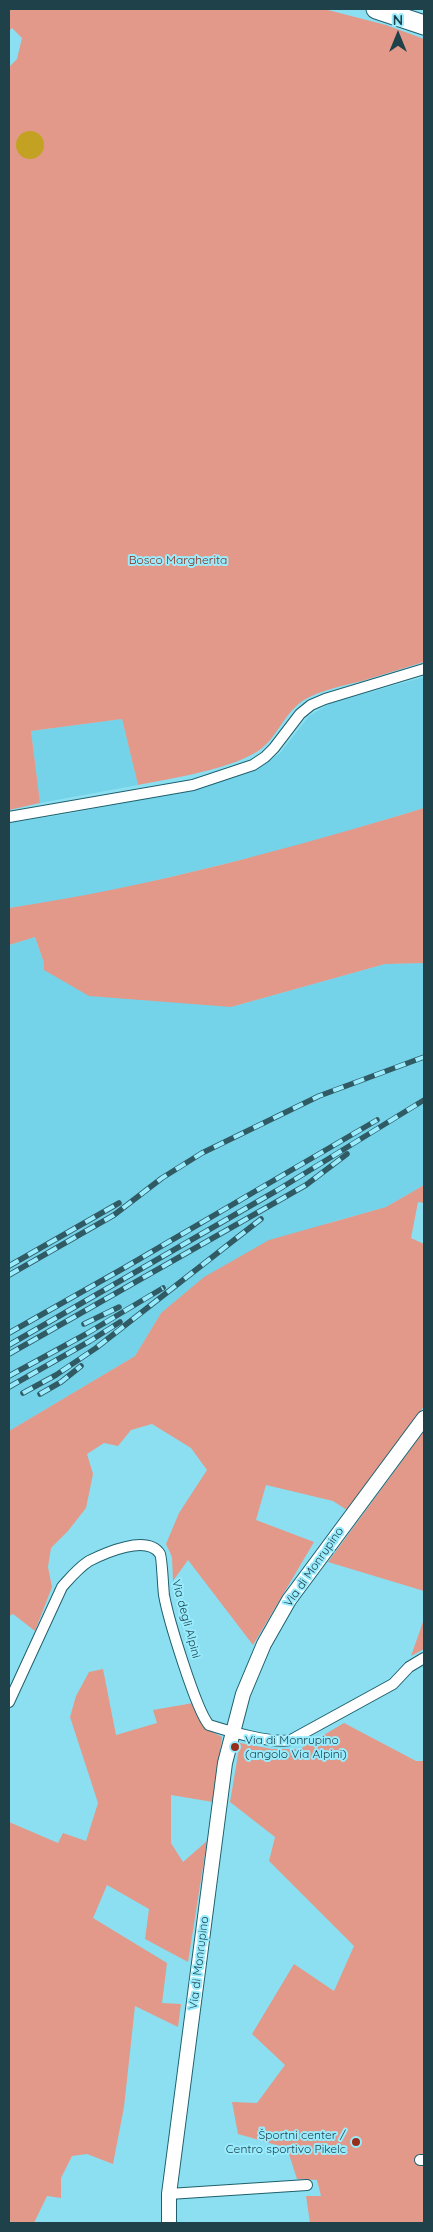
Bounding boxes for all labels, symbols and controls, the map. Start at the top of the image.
north arrow [373,10,423,60]
text: N [393,11,403,29]
park label: Bosco Margherita [129,553,227,567]
street label: Via di Monrupino [281,1524,347,1610]
street label: Via degli Alpini [169,1578,203,1660]
place label: Via di Monrupino (angolo Via Alpini) [245,1733,347,1761]
marker: Via di Monrupino (angolo Via Alpini) [229,1741,241,1753]
street label: Via di Monrupino [186,1916,212,2010]
place label: Športni center / Centro sportivo Pikelc [226,2128,346,2156]
marker: Športni center / Centro sportivo Pikelc [350,2136,362,2148]

